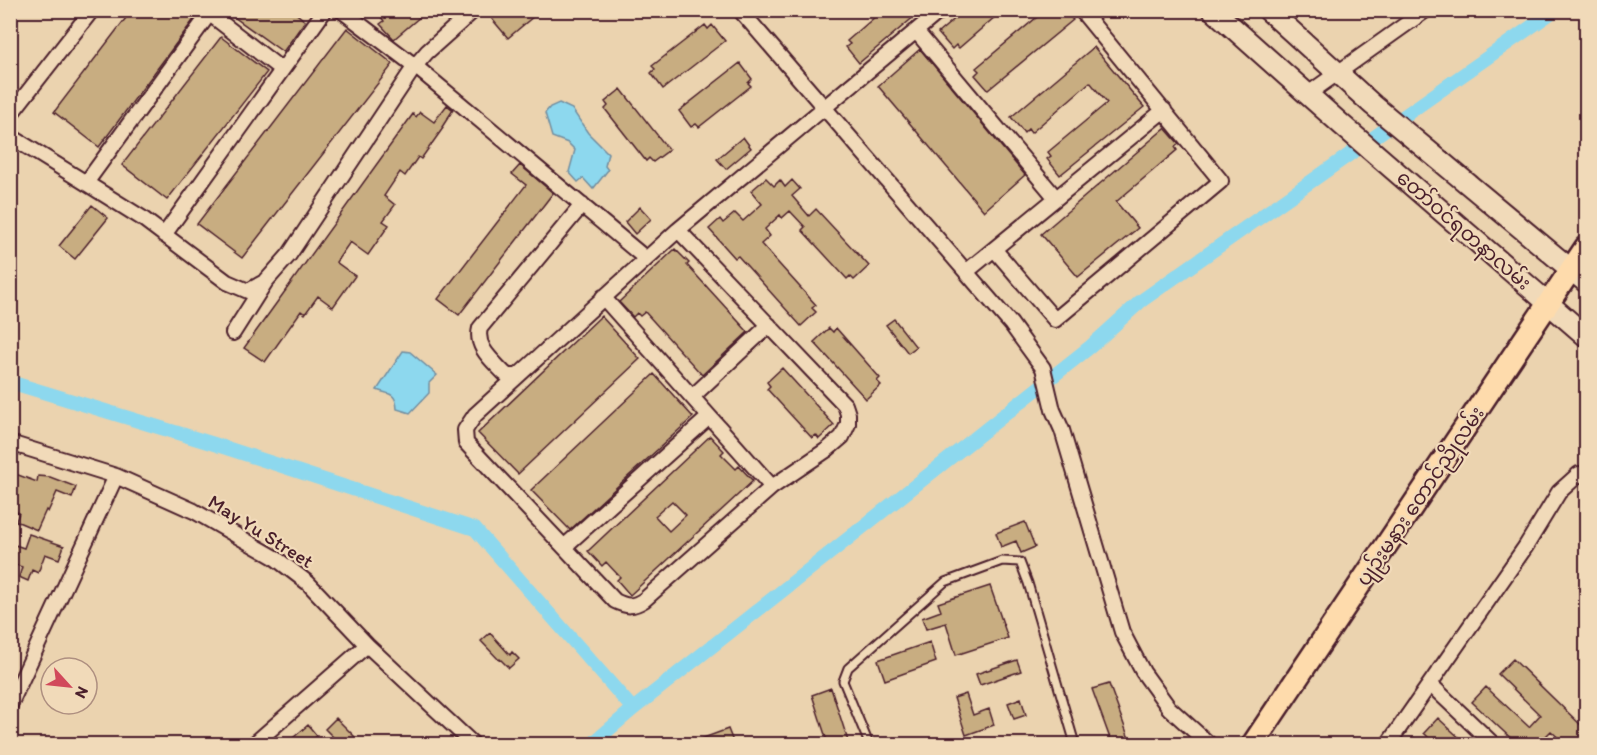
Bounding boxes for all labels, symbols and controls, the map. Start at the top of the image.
street label: တော်ဝင်ရတနာလမ်း [1389,164,1537,298]
street label: ပျဉ်းမနား တောင်ညိုလမ်း [1349,400,1492,593]
street label: May Yu Street [204,489,318,573]
north arrow [39,656,99,716]
text: N [71,683,93,702]

